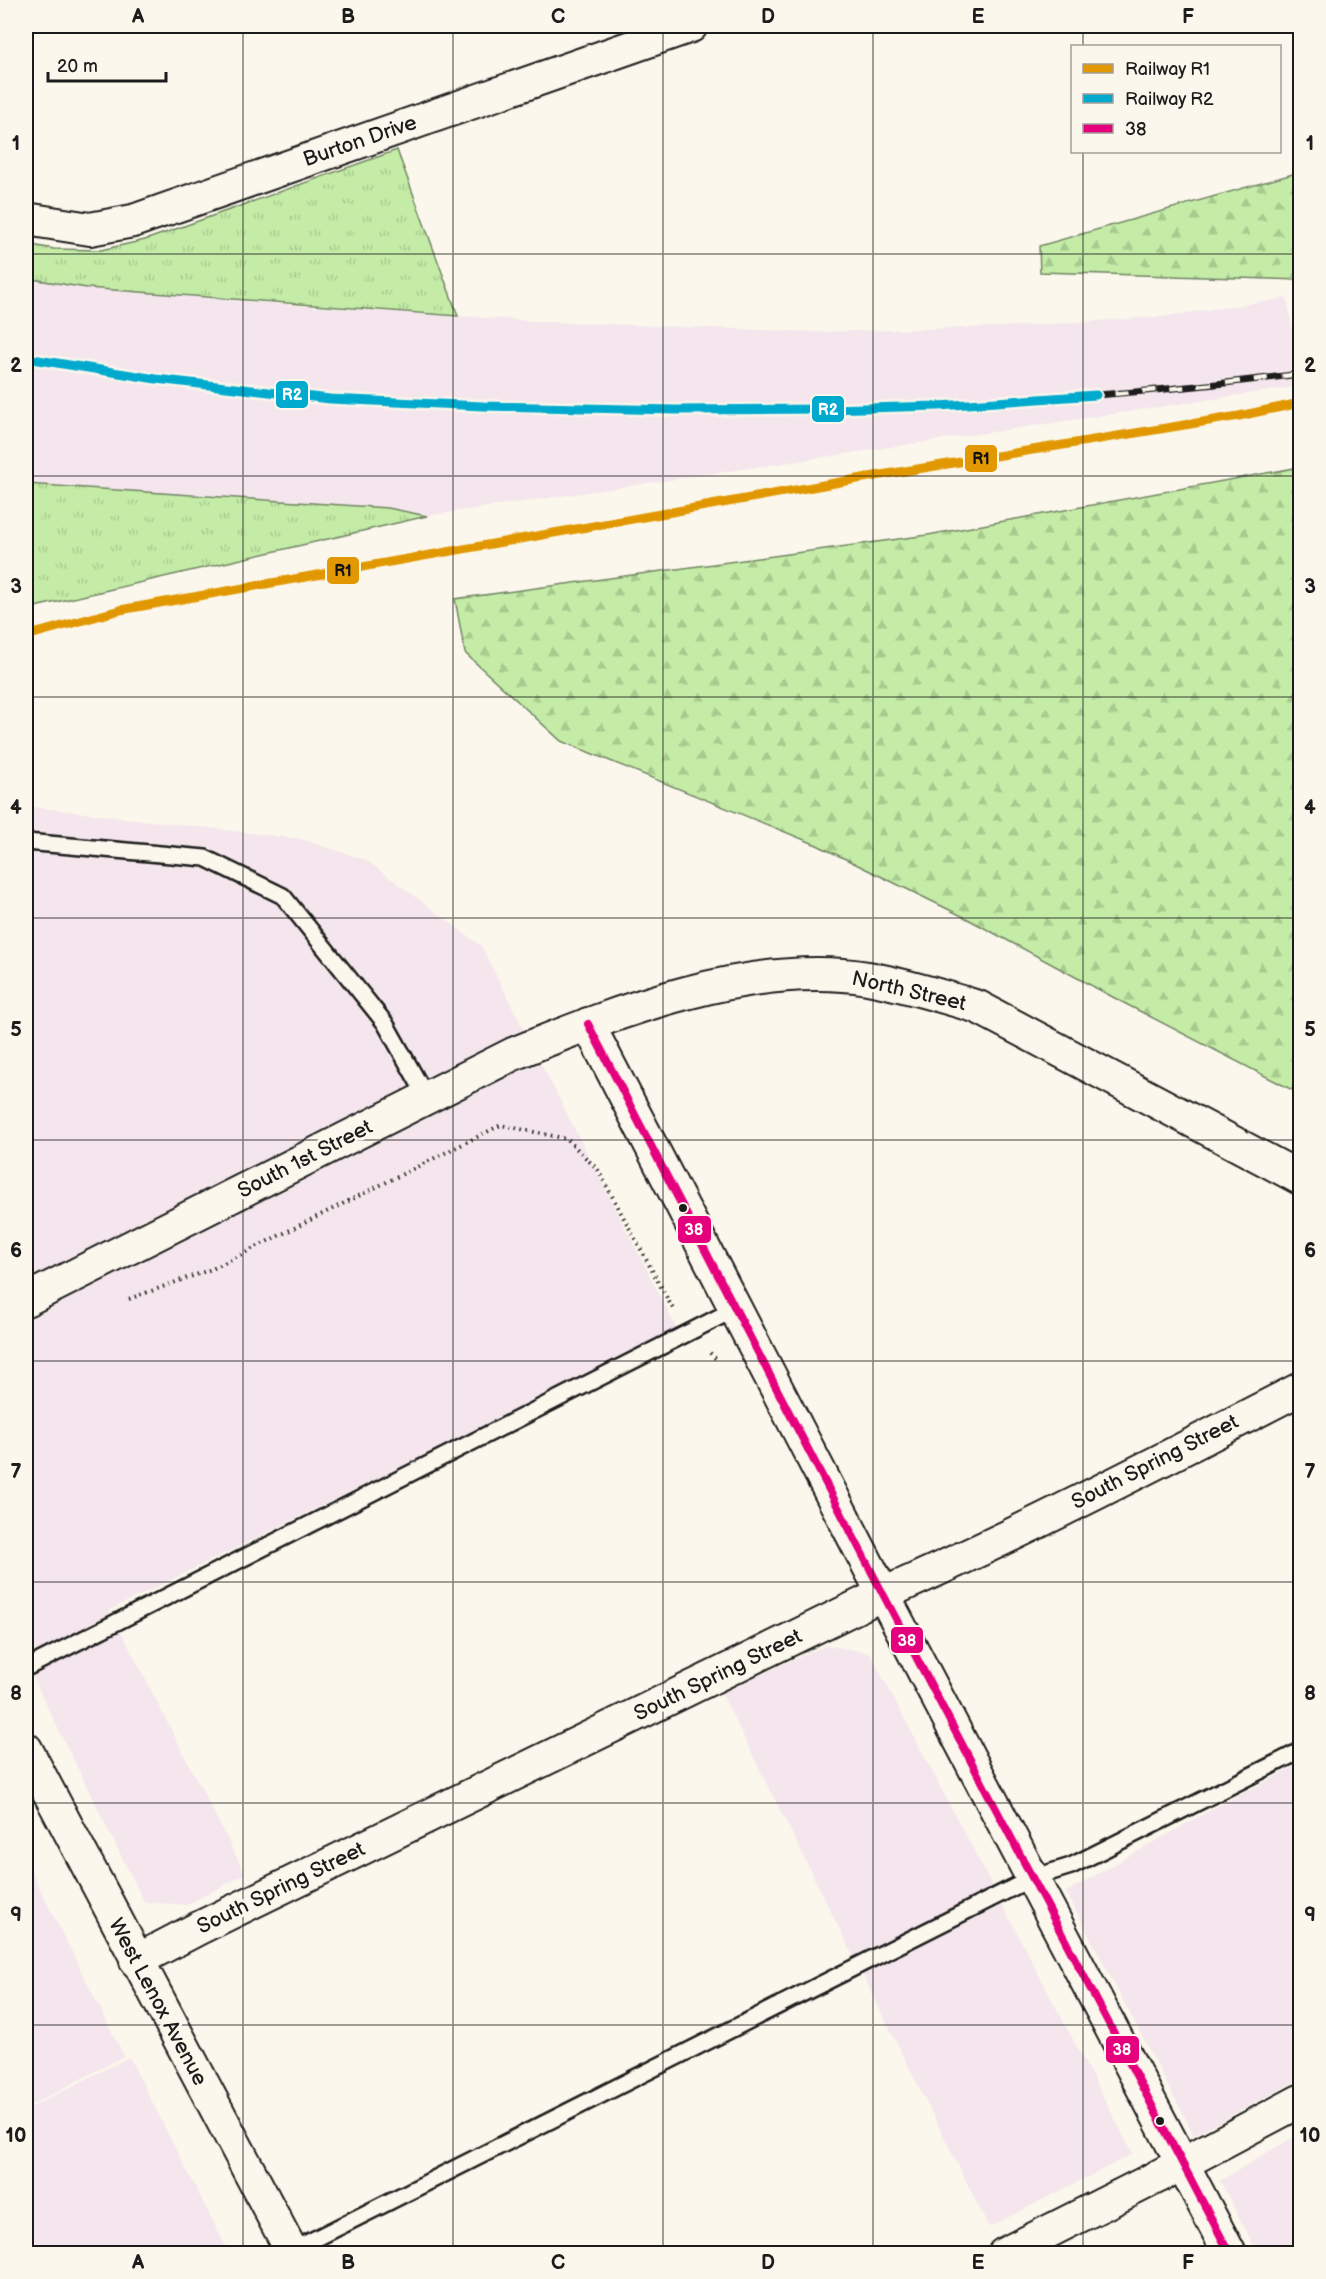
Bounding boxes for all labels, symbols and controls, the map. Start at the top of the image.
text: A [131,5,145,29]
text: B [341,5,355,29]
text: C [551,5,565,29]
text: D [761,5,775,29]
text: E [972,5,985,29]
text: F [1182,5,1194,29]
scale bar [48,45,166,83]
legend [1071,45,1281,153]
text: 20 m [57,56,98,77]
text: Railway R1 [1125,59,1210,80]
text: Railway R2 [1125,89,1214,110]
street label: Burton Drive [300,110,420,172]
text: 38 [1125,119,1147,140]
text: 1 [12,132,20,156]
text: 1 [1306,132,1314,156]
text: 2 [10,354,22,378]
text: 2 [1304,354,1316,378]
line badge: R2 [275,380,309,409]
text: R2 [282,386,303,405]
line badge: R2 [811,395,845,423]
text: R2 [818,401,839,420]
line badge: R1 [964,444,998,473]
text: R1 [972,450,990,469]
line badge: R1 [326,556,360,585]
text: R1 [334,562,352,581]
text: 3 [10,575,22,599]
text: 3 [1304,575,1316,599]
text: 4 [10,796,22,820]
text: 4 [1304,796,1316,820]
street label: North Street [849,966,969,1016]
text: 5 [10,1018,22,1042]
text: 5 [1304,1018,1316,1042]
street label: South 1st Street [234,1114,377,1204]
unlabelled marker [677,1202,689,1214]
line badge: 38 [677,1215,712,1244]
text: 38 [685,1221,703,1240]
text: 6 [10,1239,22,1263]
text: 6 [1304,1239,1316,1263]
street label: South Spring Street [1067,1409,1243,1515]
text: 7 [10,1460,22,1484]
text: 7 [1304,1460,1316,1484]
street label: South Spring Street [630,1623,807,1726]
line badge: 38 [890,1626,924,1654]
text: 38 [898,1632,916,1651]
text: 8 [10,1682,22,1706]
text: 8 [1304,1682,1316,1706]
street label: South Spring Street [193,1836,370,1939]
text: 9 [10,1903,22,1927]
text: 9 [1304,1903,1316,1927]
street label: West Lenox Avenue [103,1914,213,2090]
line badge: 38 [1105,2035,1140,2064]
text: 38 [1113,2041,1131,2060]
unlabelled marker [1154,2115,1166,2127]
text: 10 [6,2124,26,2148]
text: 10 [1300,2124,1320,2148]
text: A [131,2251,145,2275]
text: B [341,2251,355,2275]
text: C [551,2251,565,2275]
text: D [761,2251,775,2275]
text: E [972,2251,985,2275]
text: F [1182,2251,1194,2275]

